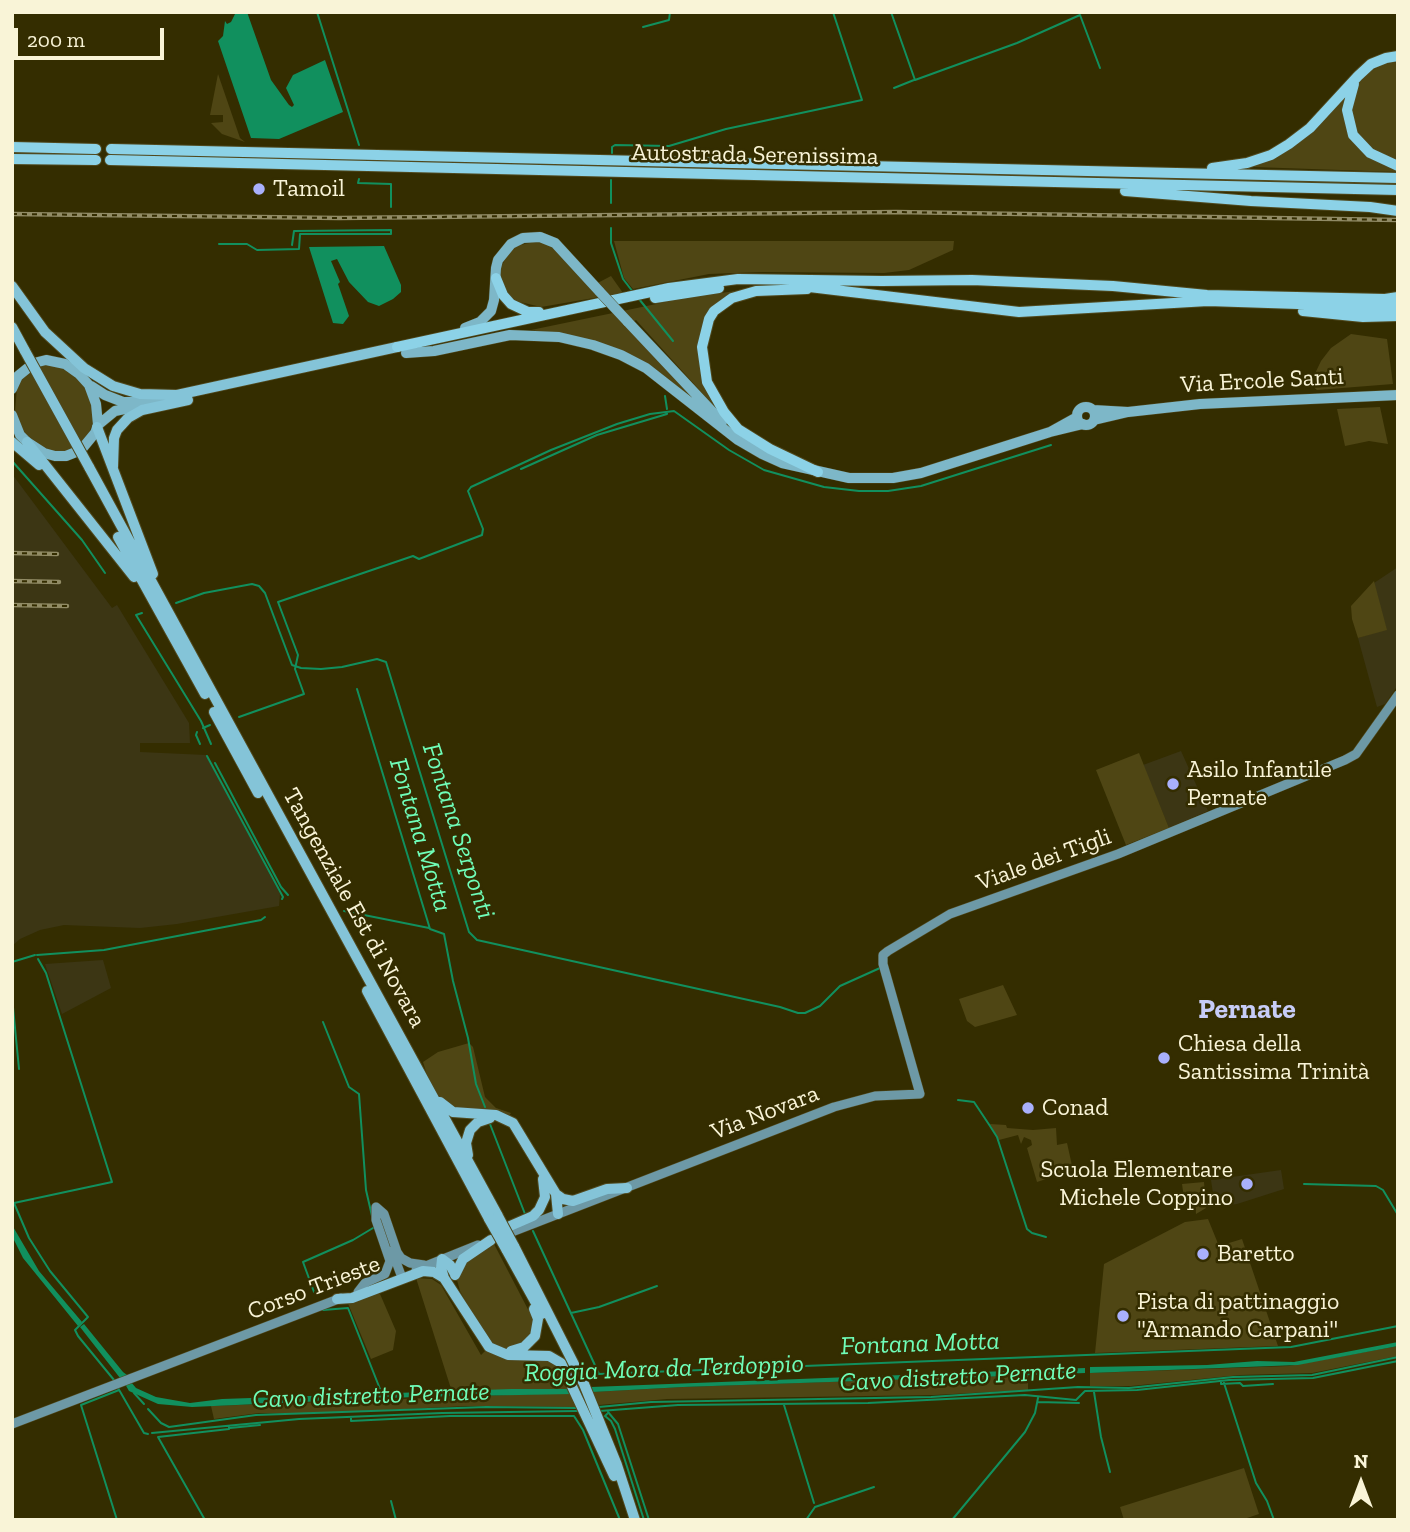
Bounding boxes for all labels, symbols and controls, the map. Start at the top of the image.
scale bar [18,14,168,58]
text: 200 m [27,27,85,52]
street label: Autostrada Serenissima [631,138,879,172]
place label: Tamoil [273,175,345,203]
marker: Tamoil [251,181,267,197]
street label: Via Ercole Santi [1180,362,1344,400]
water label: Fontana Serponti [415,739,501,923]
water label: Fontana Motta [382,754,458,916]
place label: Asilo Infantile Pernate [1187,756,1332,812]
marker: Asilo Infantile Pernate [1165,776,1181,792]
street label: Tangenziale Est di Novara [276,783,432,1033]
street label: Viale dei Tigli [973,822,1115,898]
district label: Pernate [1198,993,1296,1027]
place label: Chiesa della Santissima Trinità [1178,1030,1370,1086]
marker: Chiesa della Santissima Trinità [1156,1050,1172,1066]
street label: Via Novara [707,1079,823,1147]
place label: Conad [1042,1094,1108,1122]
marker: Conad [1020,1100,1036,1116]
place label: Scuola Elementare Michele Coppino [1041,1156,1233,1212]
marker: Scuola Elementare Michele Coppino [1239,1176,1255,1192]
place label: Baretto [1217,1240,1295,1268]
marker: Baretto [1195,1246,1211,1262]
street label: Corso Trieste [244,1250,384,1326]
place label: Pista di pattinaggio "Armando Carpani" [1137,1288,1339,1344]
marker: Pista di pattinaggio "Armando Carpani" [1115,1308,1131,1324]
water label: Fontana Motta [840,1326,1000,1362]
water label: Roggia Mora da Terdoppio [524,1349,804,1389]
water label: Cavo distretto Pernate [839,1355,1077,1399]
water label: Cavo distretto Pernate [252,1376,490,1416]
north arrow [1326,1448,1396,1518]
text: N [1354,1450,1368,1473]

